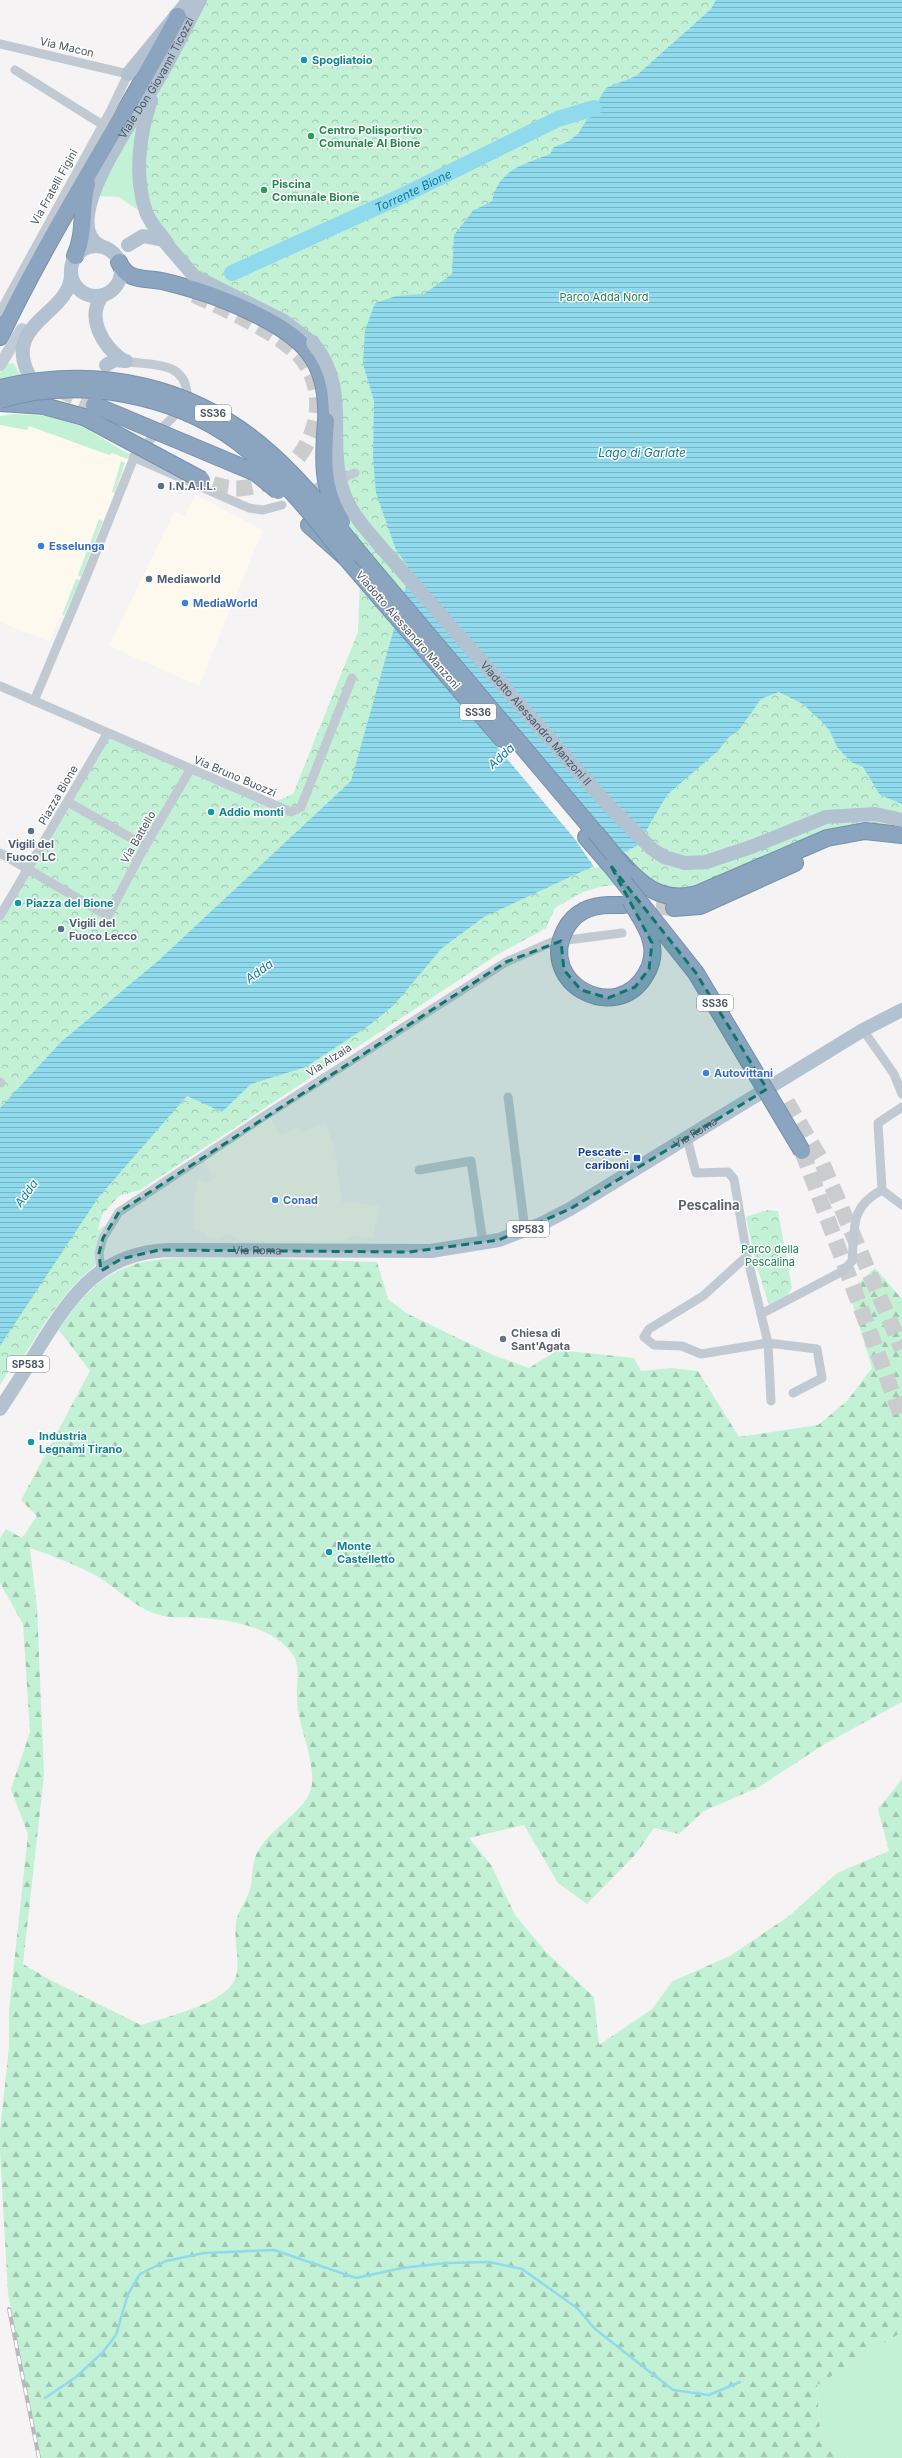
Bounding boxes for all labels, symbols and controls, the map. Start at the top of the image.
street label: Viale Don Giovanni Ticozzi [115,15,197,141]
street label: Via Macon [39,34,95,60]
place label: Spogliatoio [312,53,373,67]
marker: Spogliatoio [299,55,309,65]
place label: Centro Polisportivo Comunale Al Bione [319,123,423,150]
marker: Centro Polisportivo Comunale Al Bione [306,131,316,141]
street label: Via Fratelli Figini [27,147,81,227]
water label: Torrente Bione [372,165,454,215]
place label: Piscina Comunale Bione [272,177,360,204]
marker: Piscina Comunale Bione [259,185,269,195]
park label: Parco Adda Nord [559,290,649,304]
road number: SS36 [195,405,231,421]
water label: Lago di Garlate [598,445,686,460]
place label: I.N.A.I.L. [169,479,216,493]
marker: I.N.A.I.L. [156,481,166,491]
place label: Esselunga [49,539,105,553]
marker: Esselunga [36,541,46,551]
street label: Viadotto Alessandro Manzoni [353,568,463,692]
place label: Mediaworld [157,572,221,586]
marker: Mediaworld [144,574,154,584]
place label: MediaWorld [193,596,258,610]
marker: MediaWorld [180,598,190,608]
street label: Viadotto Alessandro Manzoni II [477,658,594,788]
road number: SS36 [460,704,496,720]
water label: Adda [484,740,517,772]
street label: Via Bruno Buozzi [192,752,278,800]
street label: Piazza Bione [35,763,81,827]
place label: Addio monti [219,805,284,819]
marker: Addio monti [206,807,216,817]
street label: Via Battello [117,808,159,866]
marker: Vigili del Fuoco LC [26,826,36,836]
place label: Vigili del Fuoco LC [6,837,56,864]
place label: Piazza del Bione [26,896,114,910]
marker: Piazza del Bione [13,898,23,908]
place label: Vigili del Fuoco Lecco [69,916,137,943]
marker: Vigili del Fuoco Lecco [56,924,66,934]
water label: Adda [242,956,276,987]
road number: SS36 [697,995,733,1011]
street label: Via Alzaia [304,1040,354,1080]
place label: Autovittani [714,1066,773,1080]
marker: Autovittani [701,1068,711,1078]
street label: Via Roma [671,1114,720,1151]
place label: Pescate - cariboni [578,1145,629,1172]
marker: Pescate - cariboni [632,1153,642,1163]
water label: Adda [11,1176,41,1211]
place label: Conad [283,1193,318,1207]
marker: Conad [270,1195,280,1205]
district label: Pescalina [678,1197,740,1213]
road number: SP583 [507,1221,549,1237]
park label: Parco della Pescalina [741,1242,799,1269]
street label: Via Roma [233,1243,282,1257]
place label: Chiesa di Sant'Agata [511,1326,570,1353]
marker: Chiesa di Sant'Agata [498,1334,508,1344]
road number: SP583 [7,1356,49,1372]
place label: Industria Legnami Tirano [39,1429,122,1456]
marker: Industria Legnami Tirano [26,1437,36,1447]
place label: Monte Castelletto [337,1539,395,1566]
marker: Monte Castelletto [324,1547,334,1557]

